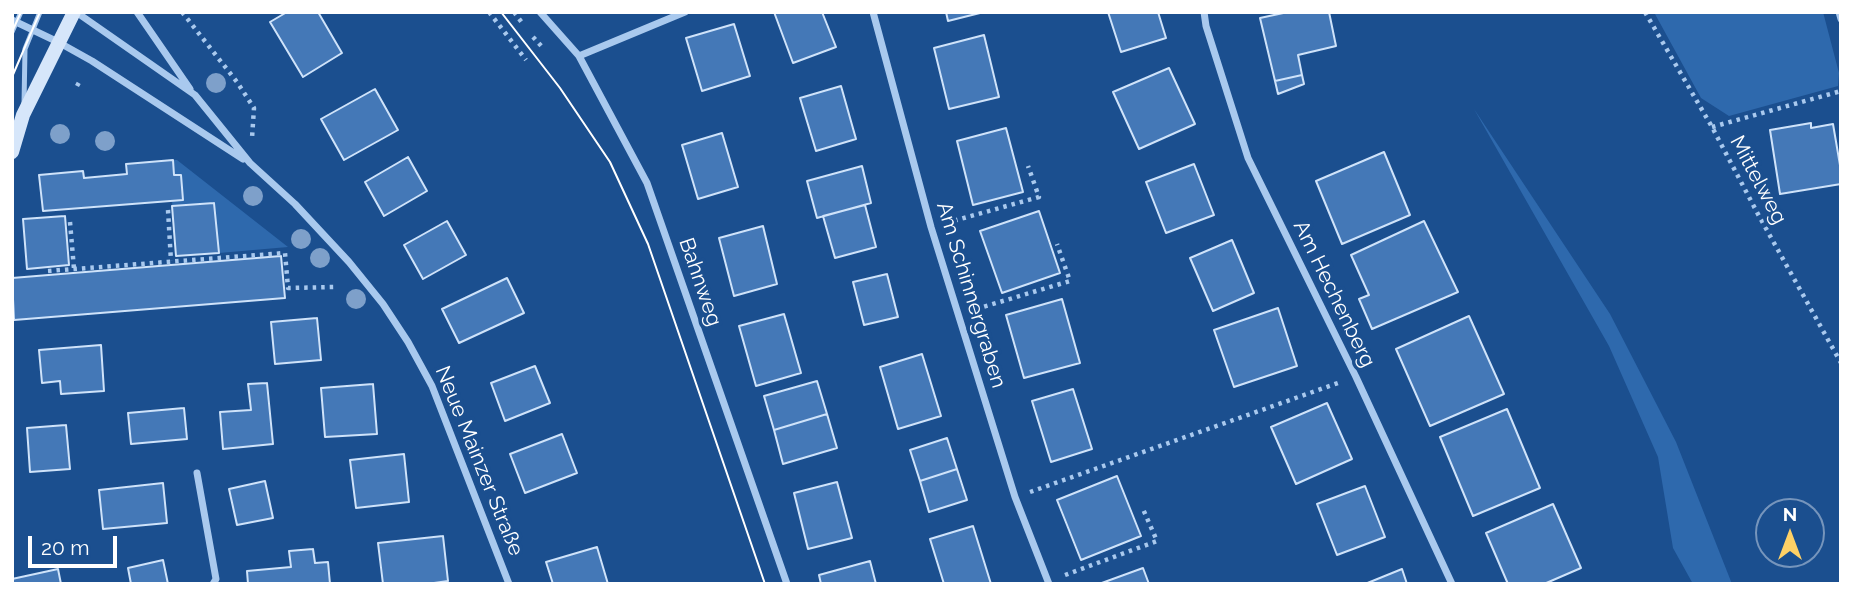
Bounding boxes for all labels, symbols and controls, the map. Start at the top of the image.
street label: Mittelweg [1724,131,1792,229]
street label: Am Schinnergraben [931,199,1011,391]
street label: Am Hechenberg [1288,216,1380,372]
street label: Bahnweg [673,235,727,329]
street label: Neue Mainzer Straße [429,362,529,560]
north arrow [1755,498,1825,568]
text: N [1783,503,1797,525]
scale bar [32,522,121,566]
text: 20 m [41,535,89,560]

